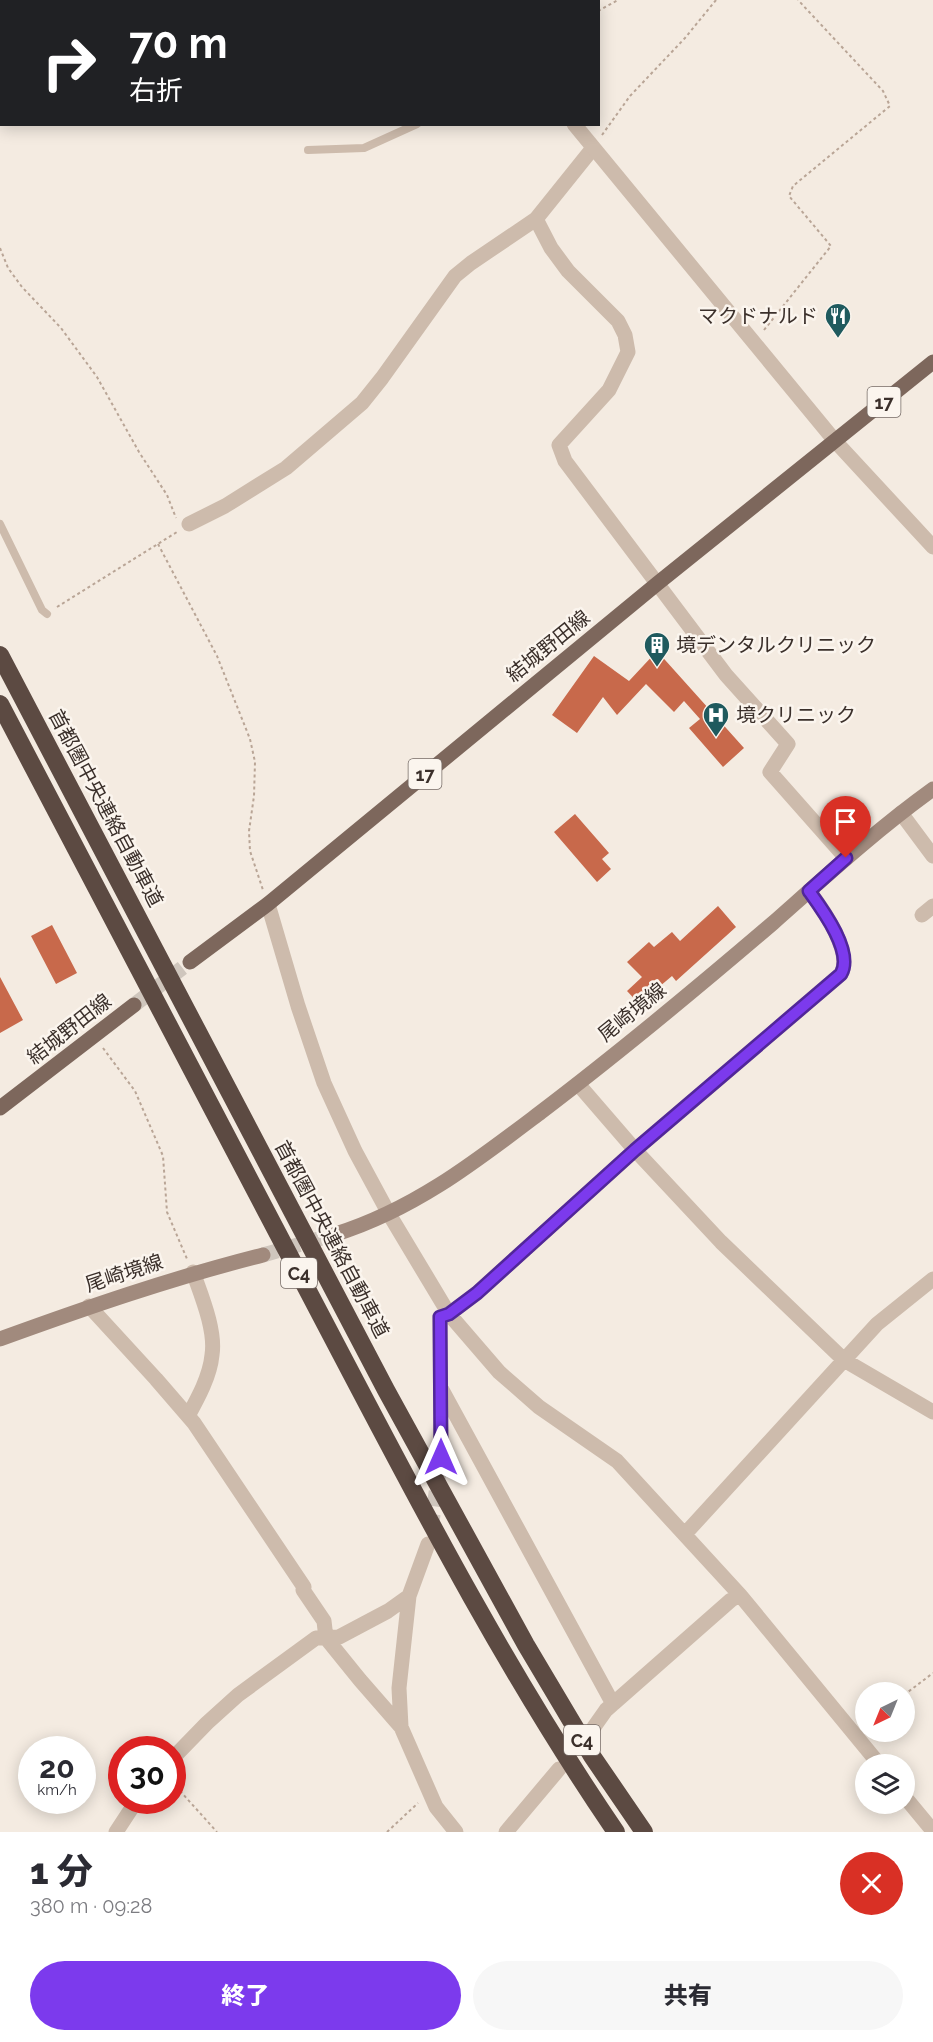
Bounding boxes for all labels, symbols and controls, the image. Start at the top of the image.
text: 70 m [129,19,228,68]
icon: right [30,24,108,102]
text: 右折 [129,75,183,106]
restaurant icon: マクドナルド [823,301,853,339]
place label: マクドナルド [698,304,818,328]
road number: 17 [868,387,900,417]
street label: 結城野田線 [502,605,594,687]
building icon: 境デンタルクリニック [642,630,672,668]
place label: 境デンタルクリニック [676,633,876,657]
hospital icon: 境クリニック [701,700,731,738]
place label: 境クリニック [736,703,856,727]
street label: 首都圏中央連絡自動車道 [44,705,168,911]
road number: 17 [408,759,442,789]
pin [820,796,871,858]
icon: arrive [829,805,862,838]
street label: 尾崎境線 [593,978,671,1046]
street label: 結城野田線 [22,989,116,1069]
street label: 首都圏中央連絡自動車道 [270,1136,394,1342]
street label: 尾崎境線 [82,1249,166,1297]
road number: C4 [281,1258,317,1288]
position arrow [409,1425,473,1489]
north arrow [855,1682,915,1742]
map controls [855,1682,915,1814]
road number: C4 [564,1725,600,1755]
speed limit sign: 30 [108,1736,186,1814]
text: 20 [39,1750,75,1785]
button: layers [855,1754,915,1814]
text: km/h [37,1781,77,1799]
text: 1 分 [30,1850,93,1892]
button: close [840,1852,903,1915]
text: 380 m · 09:28 [30,1894,152,1918]
button: 終了 [30,1961,461,2030]
button: 共有 [473,1961,903,2030]

